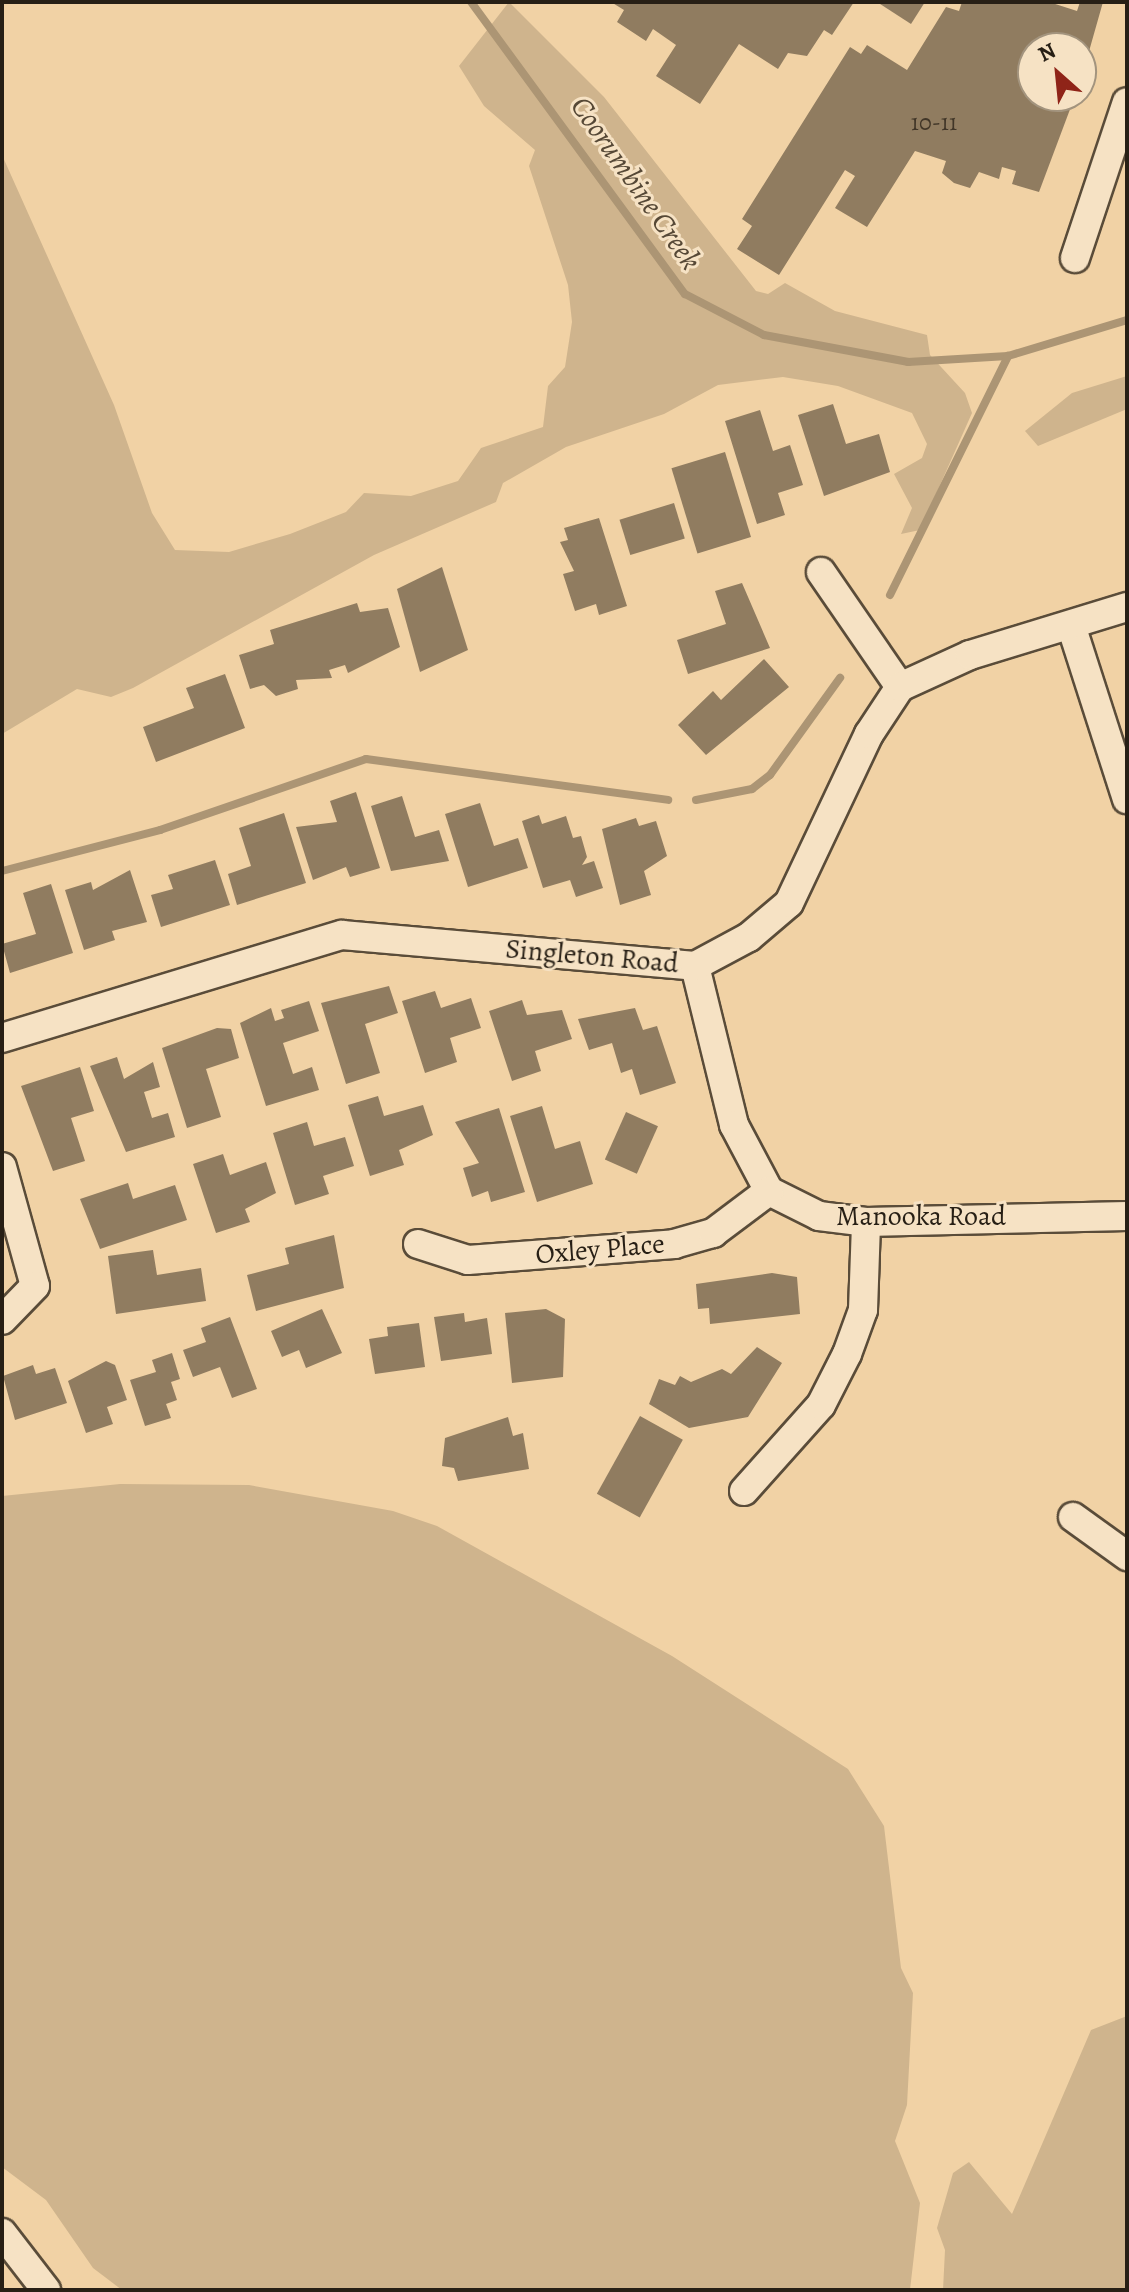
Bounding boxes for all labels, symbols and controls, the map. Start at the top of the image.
north arrow [1017,32,1097,112]
text: N [1033,35,1061,69]
water label: Coorumbine Creek [563,89,709,277]
house number: 10-11 [911,109,957,137]
street label: Singleton Road [504,932,680,980]
street label: Manooka Road [836,1199,1006,1233]
street label: Oxley Place [534,1227,666,1271]

